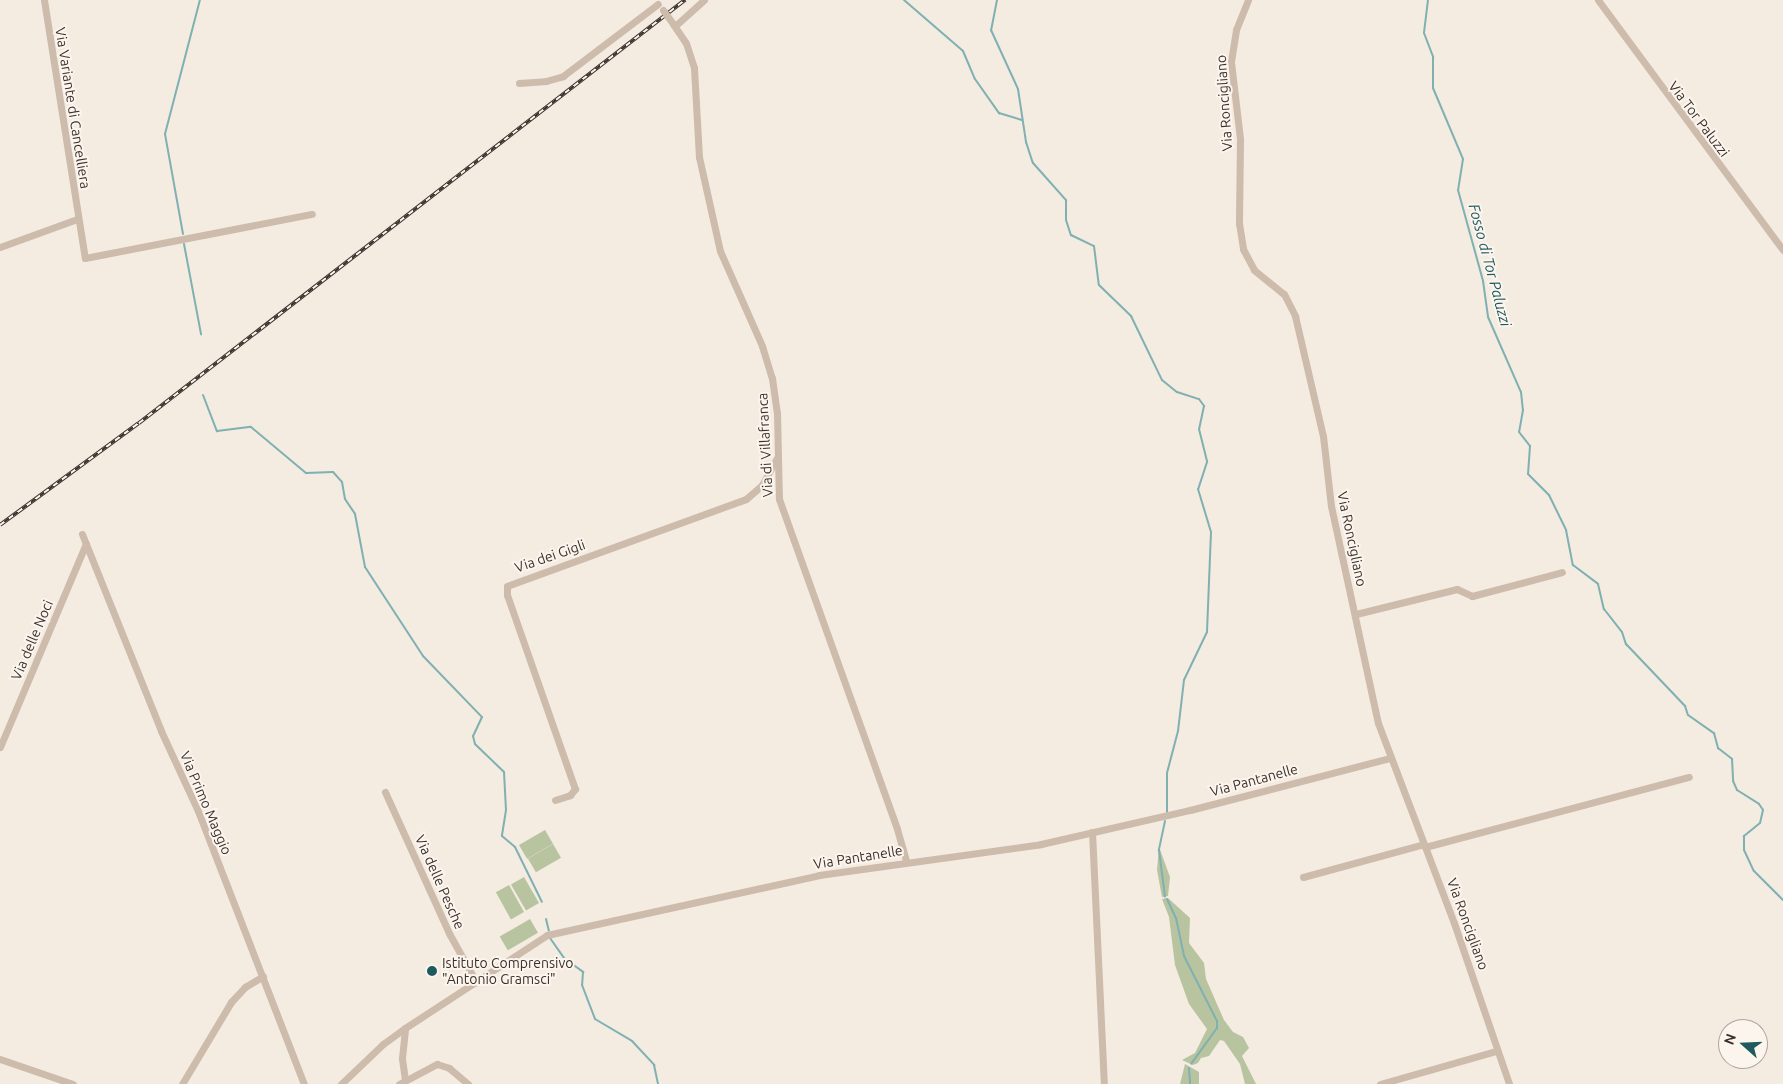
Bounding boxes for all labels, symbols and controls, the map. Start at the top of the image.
street label: Via Variante di Cancelliera [52,26,94,190]
street label: Via Roncigliano [1212,54,1236,152]
street label: Via Tor Paluzzi [1665,78,1733,160]
water label: Fosso di Tor Paluzzi [1465,202,1515,328]
street label: Via di Villafranca [754,392,776,498]
street label: Via Roncigliano [1334,490,1370,588]
street label: Via dei Gigli [513,536,587,576]
street label: Via delle Noci [8,597,56,683]
street label: Via Primo Maggio [177,749,235,857]
street label: Via Pantanelle [1208,760,1300,800]
street label: Via delle Pesche [412,832,468,932]
street label: Via Pantanelle [812,842,904,872]
street label: Via Roncigliano [1444,876,1492,972]
place label: Istituto Comprensivo "Antonio Gramsci" [442,955,573,988]
marker: Istituto Comprensivo "Antonio Gramsci" [426,965,438,977]
north arrow [1718,1019,1768,1069]
text: N [1721,1032,1739,1047]

